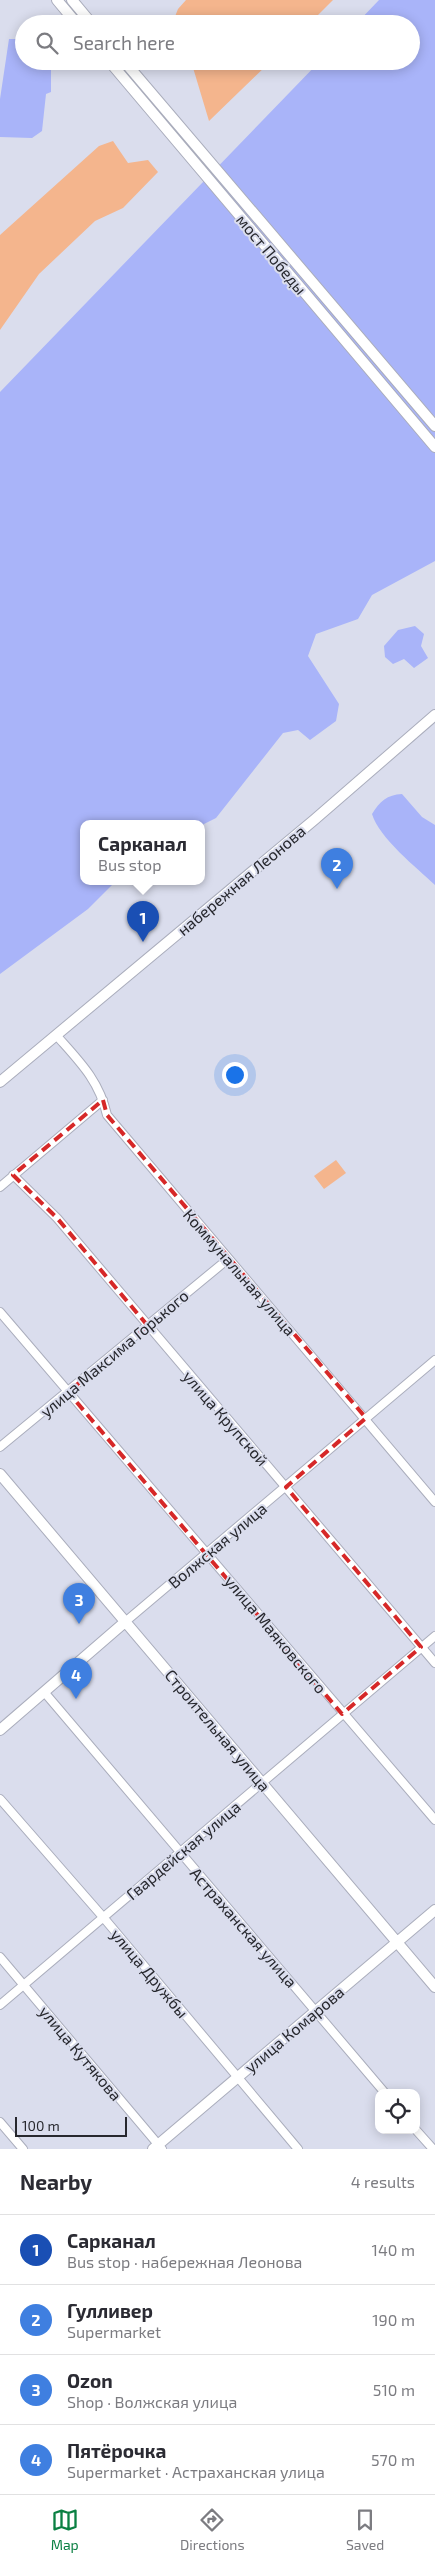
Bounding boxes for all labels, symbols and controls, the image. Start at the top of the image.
search box [15,15,420,70]
icon: search [33,29,61,57]
text: Search here [73,31,175,54]
street label: мост Победы [233,210,311,298]
popup [80,820,205,885]
street label: набережная Леонова [173,821,309,939]
text: Сарканал [98,832,187,855]
pin: 2 [321,848,353,889]
text: Bus stop [98,855,161,874]
pin: 1 [127,901,159,942]
your location [222,1062,248,1088]
street label: Коммунальная улица [179,1205,300,1340]
street label: улица Максима Горького [36,1285,193,1421]
street label: улица Крупской [179,1367,272,1470]
street label: Волжская улица [164,1498,271,1592]
street label: улица Маяковского [220,1571,331,1698]
pin: 3 [63,1583,95,1624]
pin: 4 [60,1658,92,1699]
street label: Строительная улица [161,1665,275,1796]
street label: Гвардейская улица [122,1797,245,1904]
street label: Астраханская улица [186,1863,301,1991]
street label: улица Дружбы [106,1925,193,2022]
street label: улица Комарова [240,1982,348,2077]
street label: улица Кутякова [35,2002,126,2105]
map controls [375,2089,420,2134]
button: locate [375,2089,420,2134]
scale bar [15,2114,128,2137]
text: 100 m [22,2117,60,2134]
text: Nearby [20,2169,92,2194]
text: 4 results [351,2172,415,2191]
text: Сарканал [67,2229,156,2252]
text: 1 [33,2240,39,2259]
text: 140 m [372,2240,415,2259]
text: Bus stop · набережная Леонова [67,2252,302,2271]
text: Гулливер [67,2299,153,2322]
text: 2 [31,2310,41,2329]
text: 190 m [372,2310,415,2329]
text: Supermarket [67,2322,161,2341]
text: Ozon [67,2369,113,2392]
text: 3 [31,2380,41,2399]
text: 510 m [373,2380,415,2399]
text: Shop · Волжская улица [67,2392,237,2411]
text: Пятёрочка [67,2439,166,2462]
text: 4 [31,2450,41,2469]
text: 570 m [371,2450,415,2469]
text: Supermarket · Астраханская улица [67,2462,325,2481]
tab: Map [51,2506,79,2553]
tab: Directions [180,2506,245,2553]
tab: Saved [346,2506,384,2553]

